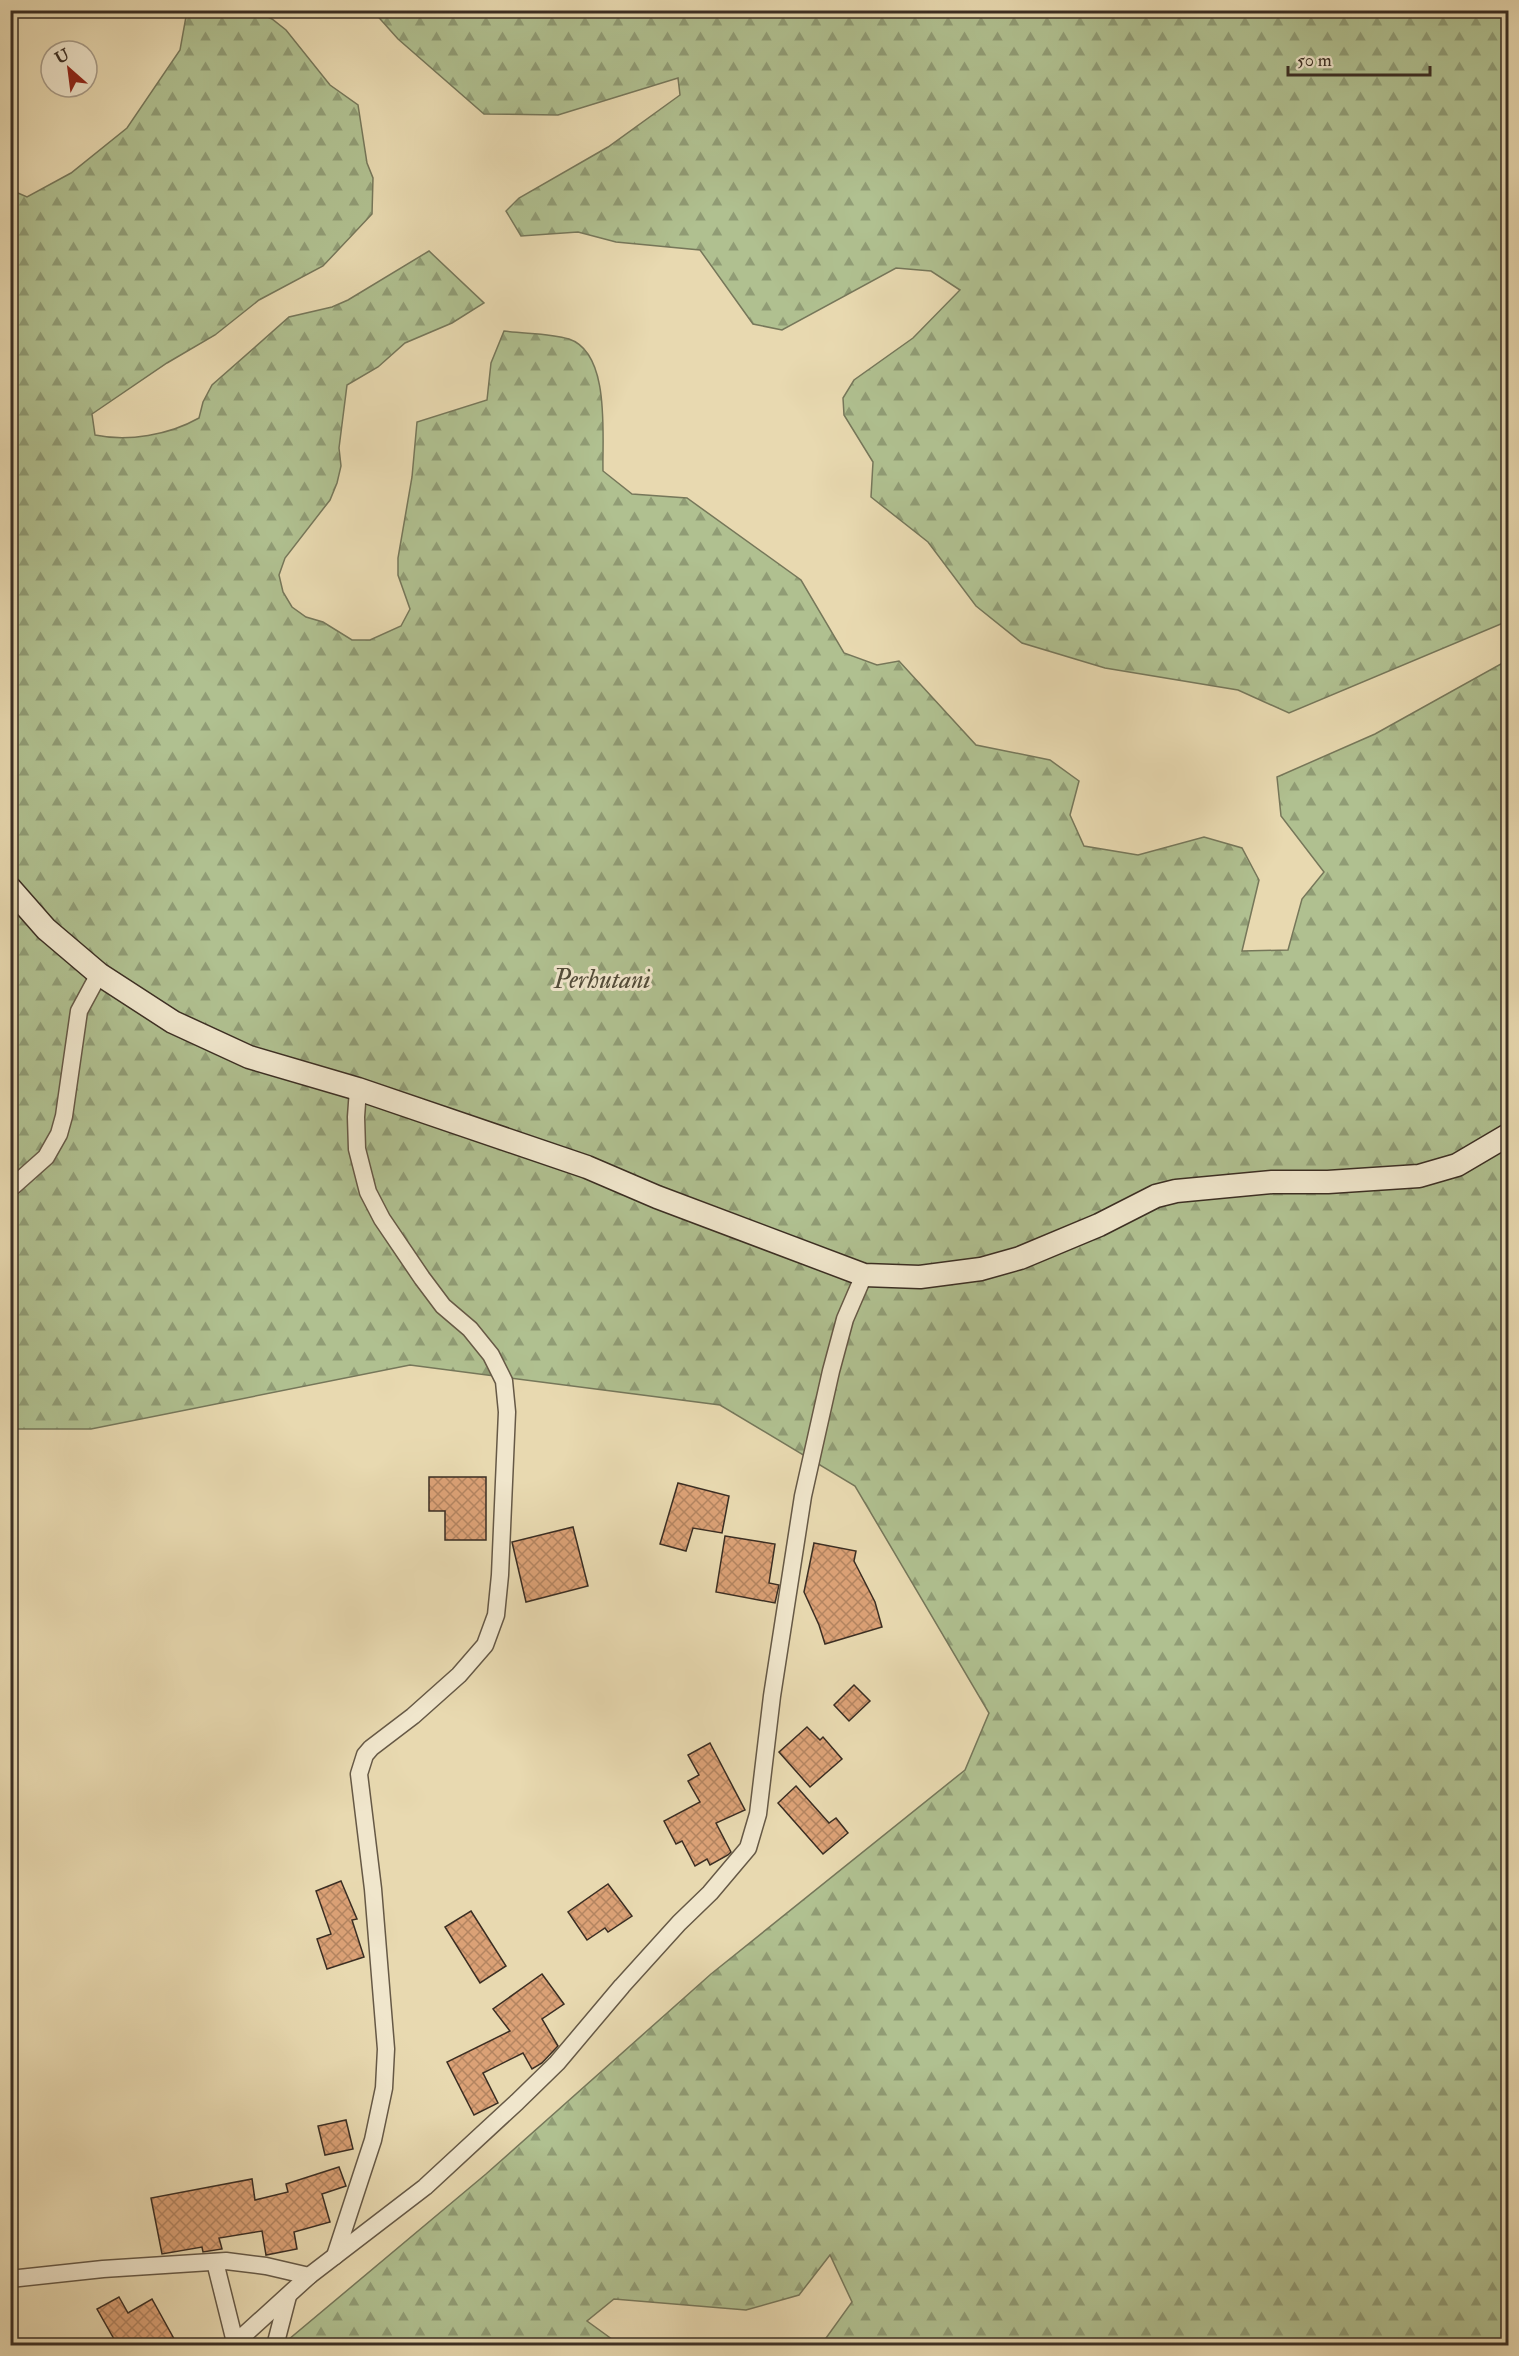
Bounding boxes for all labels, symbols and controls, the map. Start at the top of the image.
north arrow [39,39,99,99]
scale bar [1288,39,1430,77]
text: U [52,44,74,69]
text: 50 m [1297,49,1332,72]
park label: Perhutani [552,964,651,996]

